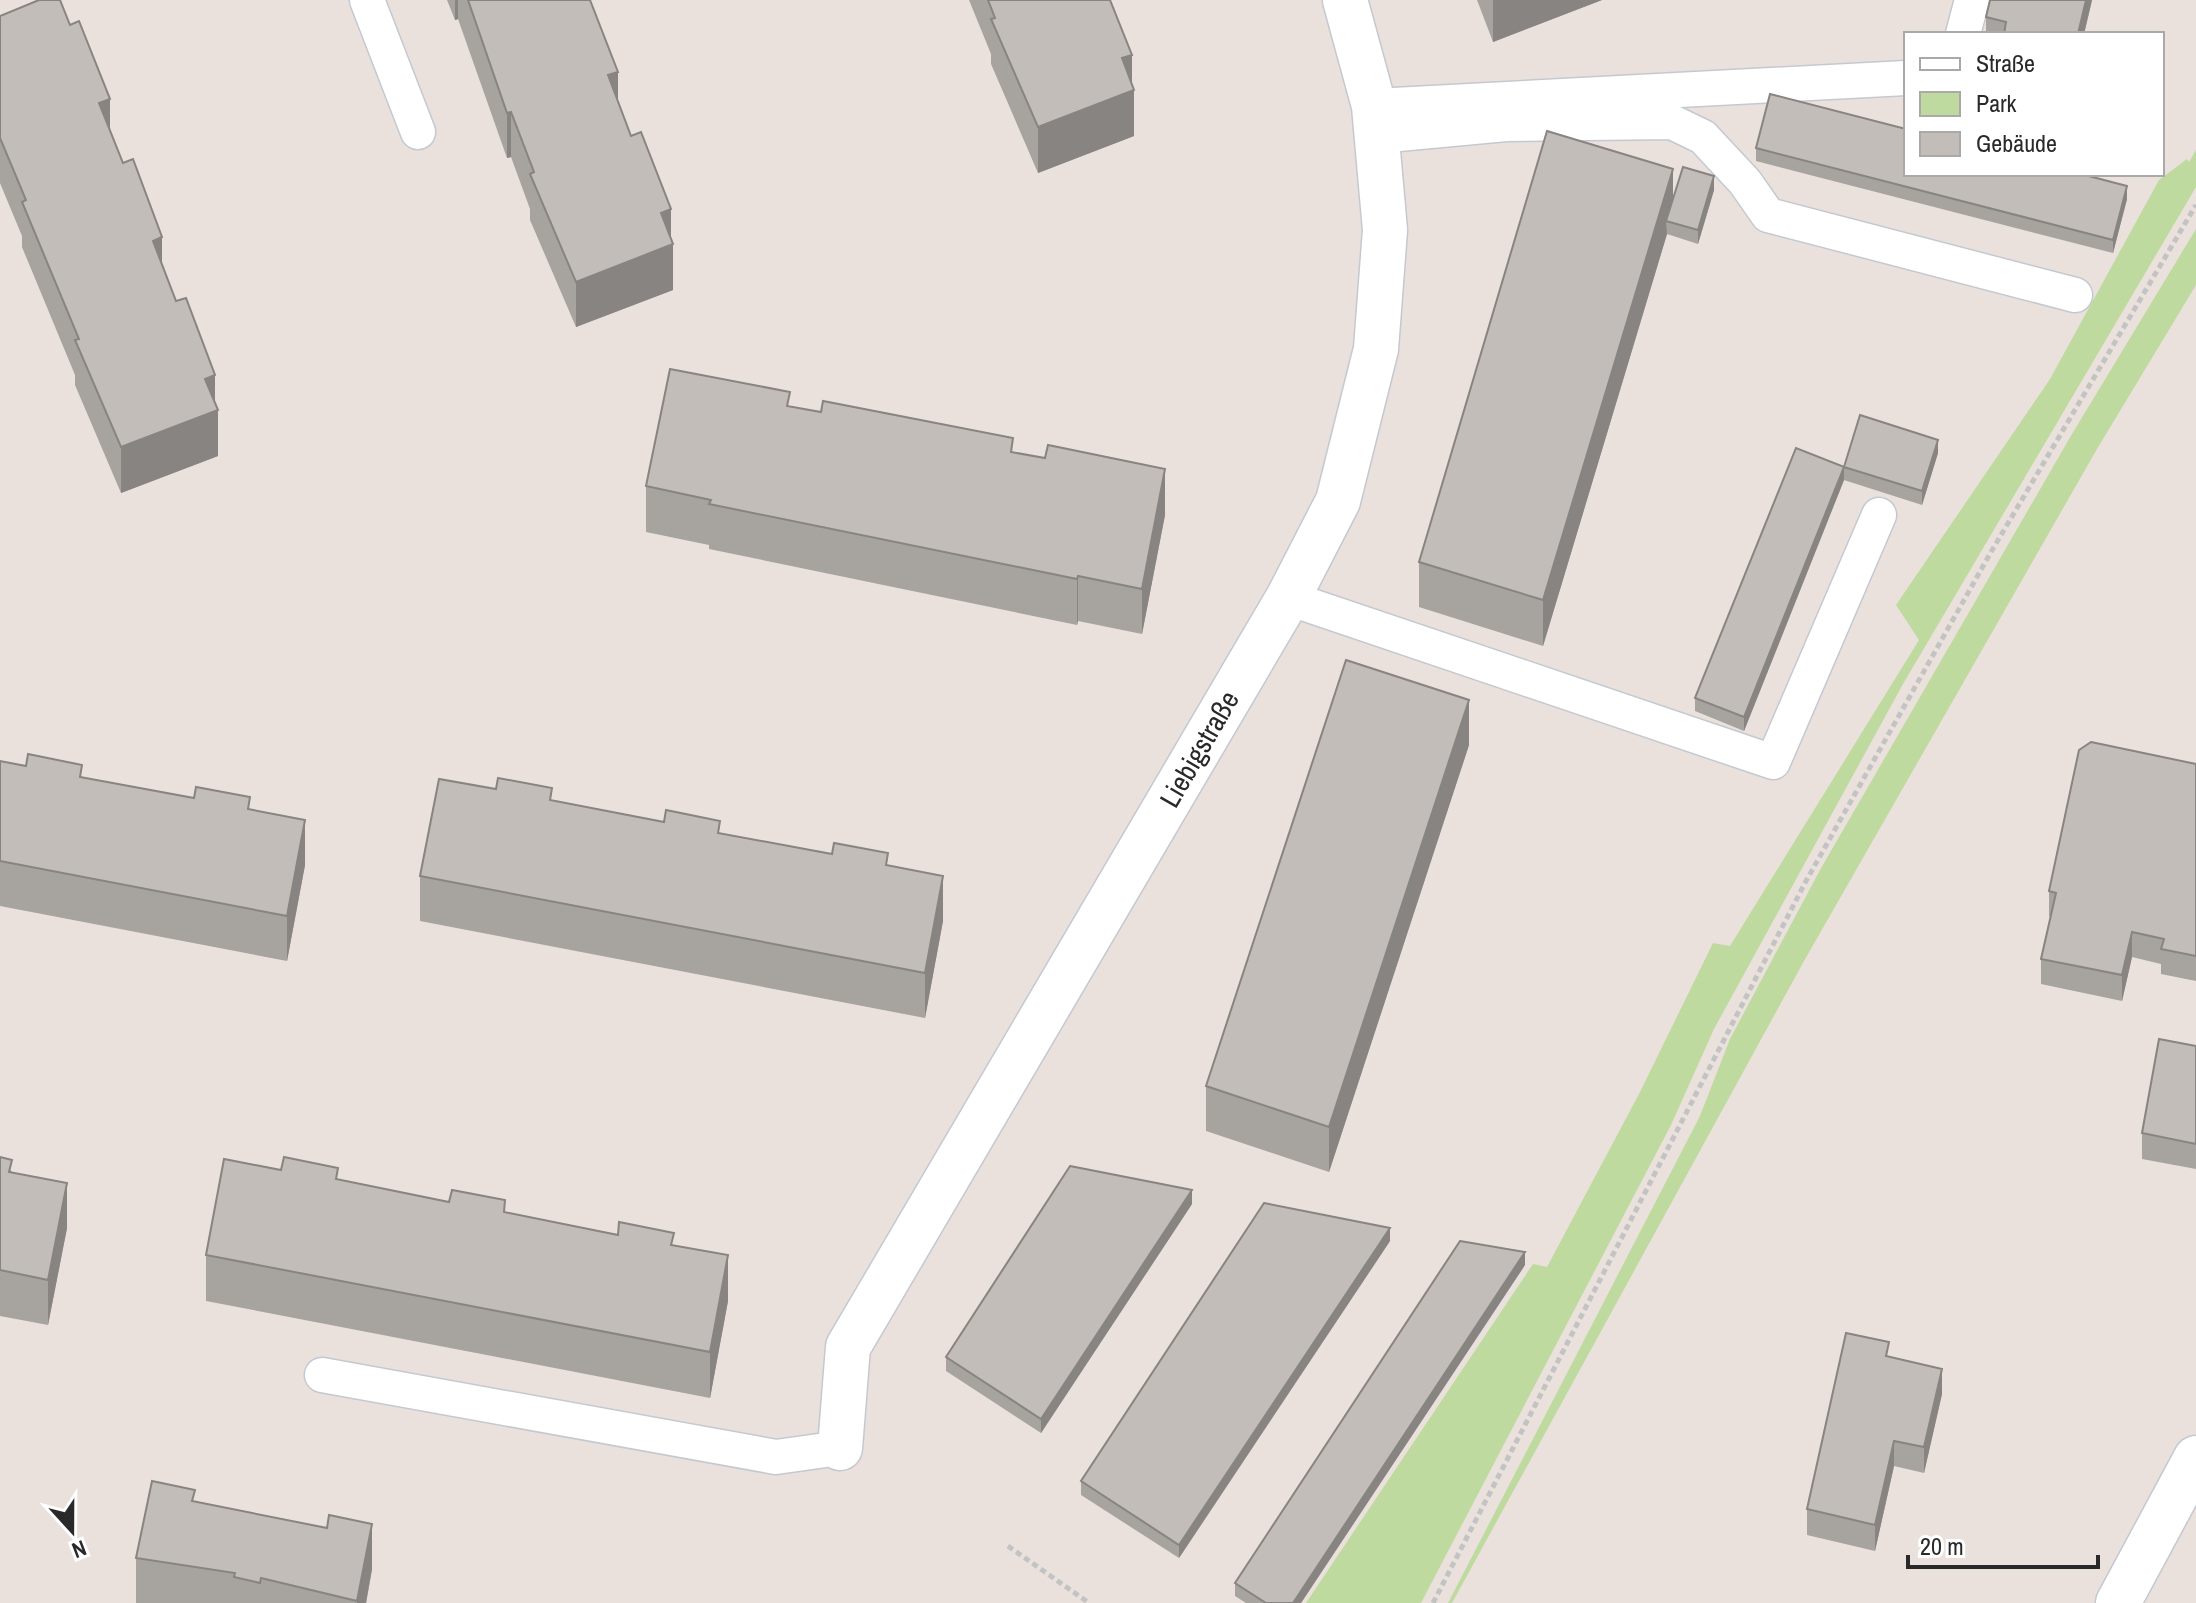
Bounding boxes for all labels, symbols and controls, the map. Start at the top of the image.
legend [1904,32,2164,176]
text: Straße [1976,47,2035,79]
text: Park [1976,87,2017,119]
text: Gebäude [1976,127,2057,159]
street label: Liebigstraße [1150,684,1248,814]
north arrow [32,1491,112,1571]
scale bar [1908,1519,2098,1569]
text: 20 m [1920,1530,1964,1562]
text: N [68,1533,91,1566]

